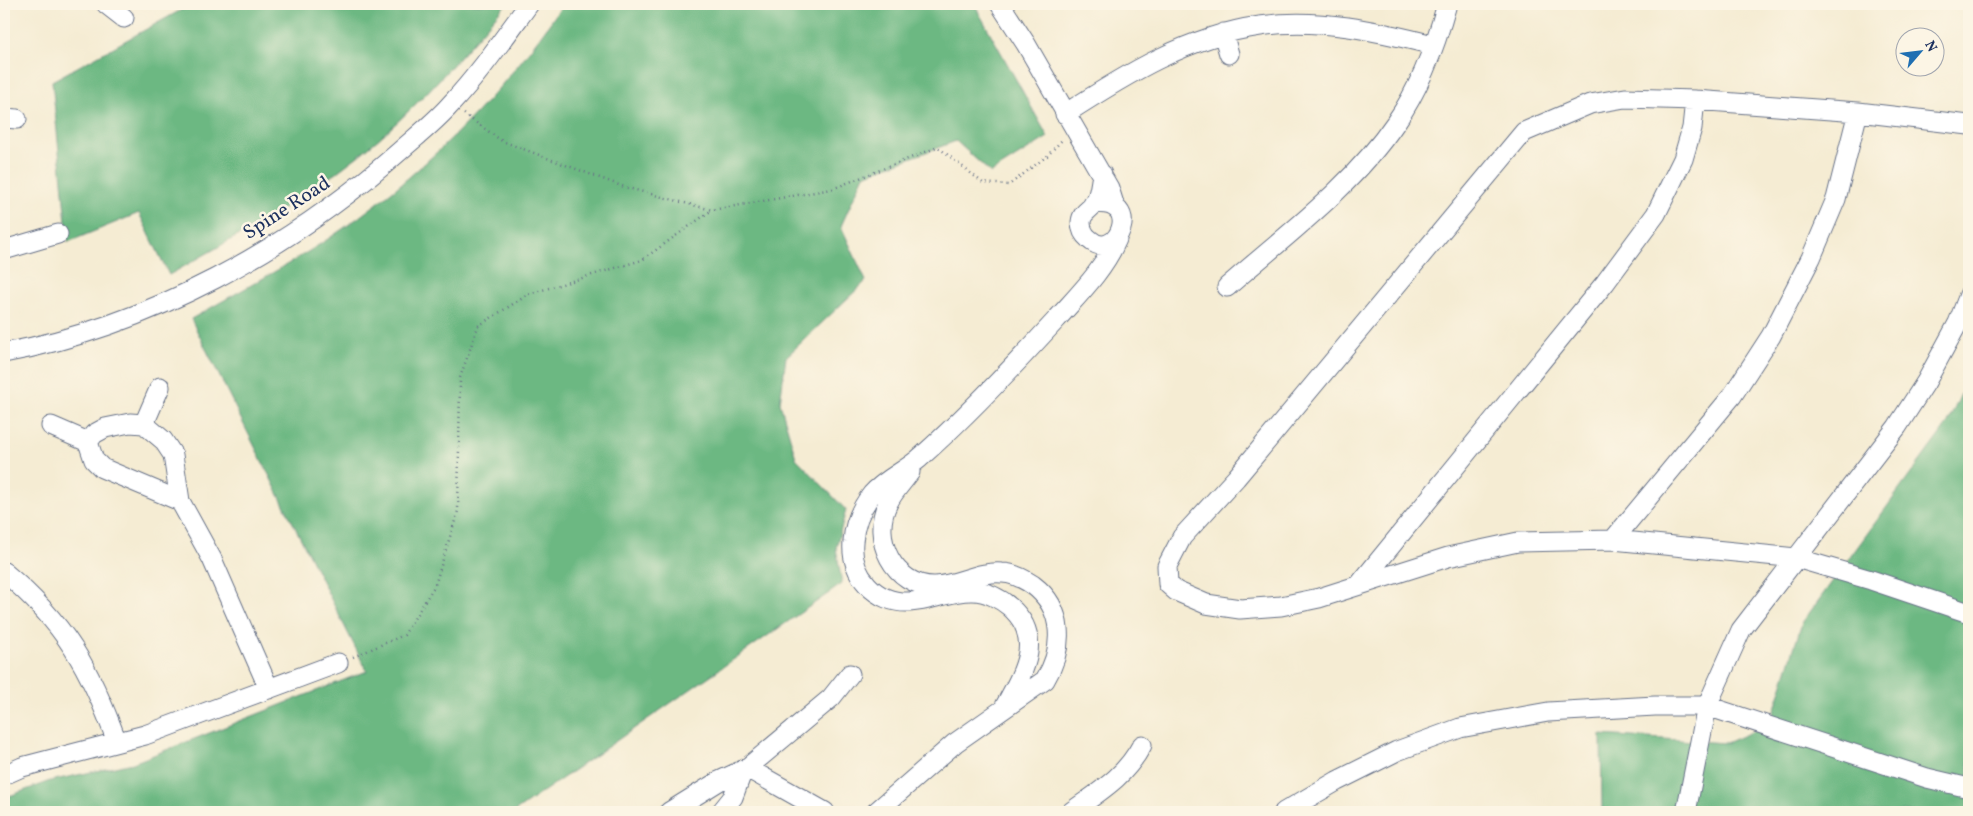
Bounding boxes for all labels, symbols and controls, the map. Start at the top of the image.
north arrow [1896,28,1946,78]
text: N [1919,38,1941,56]
street label: Spine Road [238,170,336,247]

